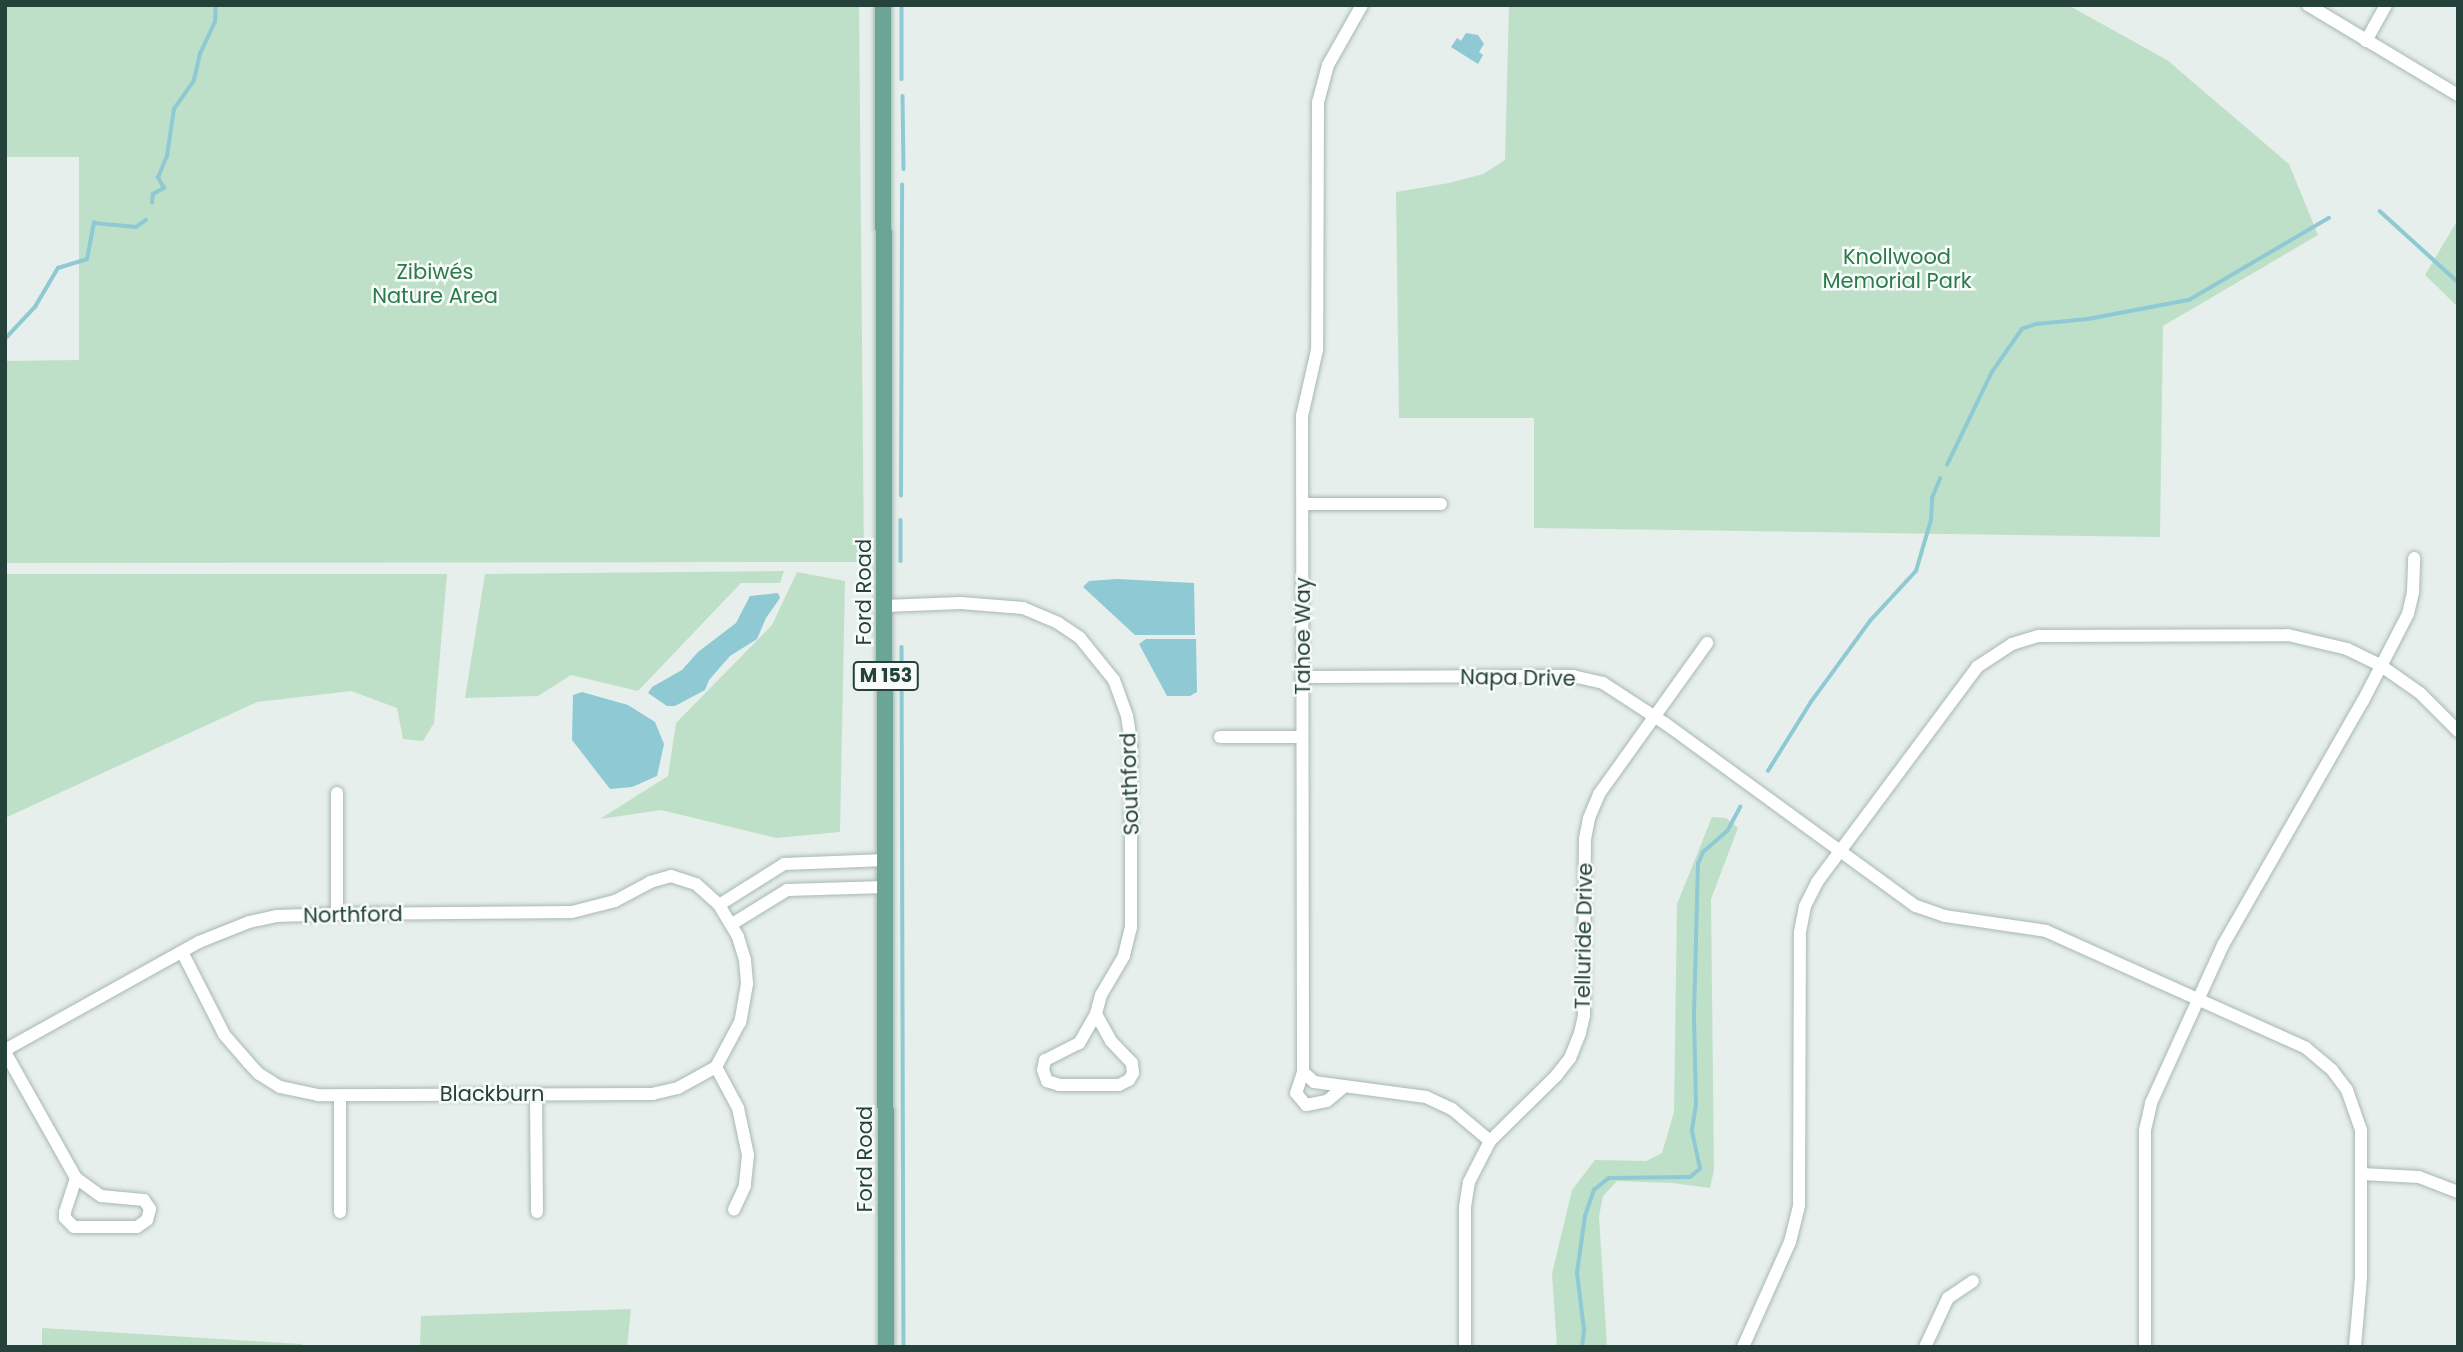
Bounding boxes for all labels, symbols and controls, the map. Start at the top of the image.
park label: Knollwood Memorial Park [1822,244,1972,294]
park label: Zibiwés Nature Area [372,259,498,309]
street label: Ford Road [851,539,877,645]
street label: Tahoe Way [1290,577,1316,695]
road number: M 153 [853,660,919,692]
street label: Napa Drive [1460,664,1576,692]
street label: Southford [1116,732,1144,836]
street label: Telluride Drive [1570,862,1598,1010]
street label: Northford [303,902,403,928]
street label: Blackburn [440,1081,544,1107]
street label: Ford Road [852,1106,878,1212]

